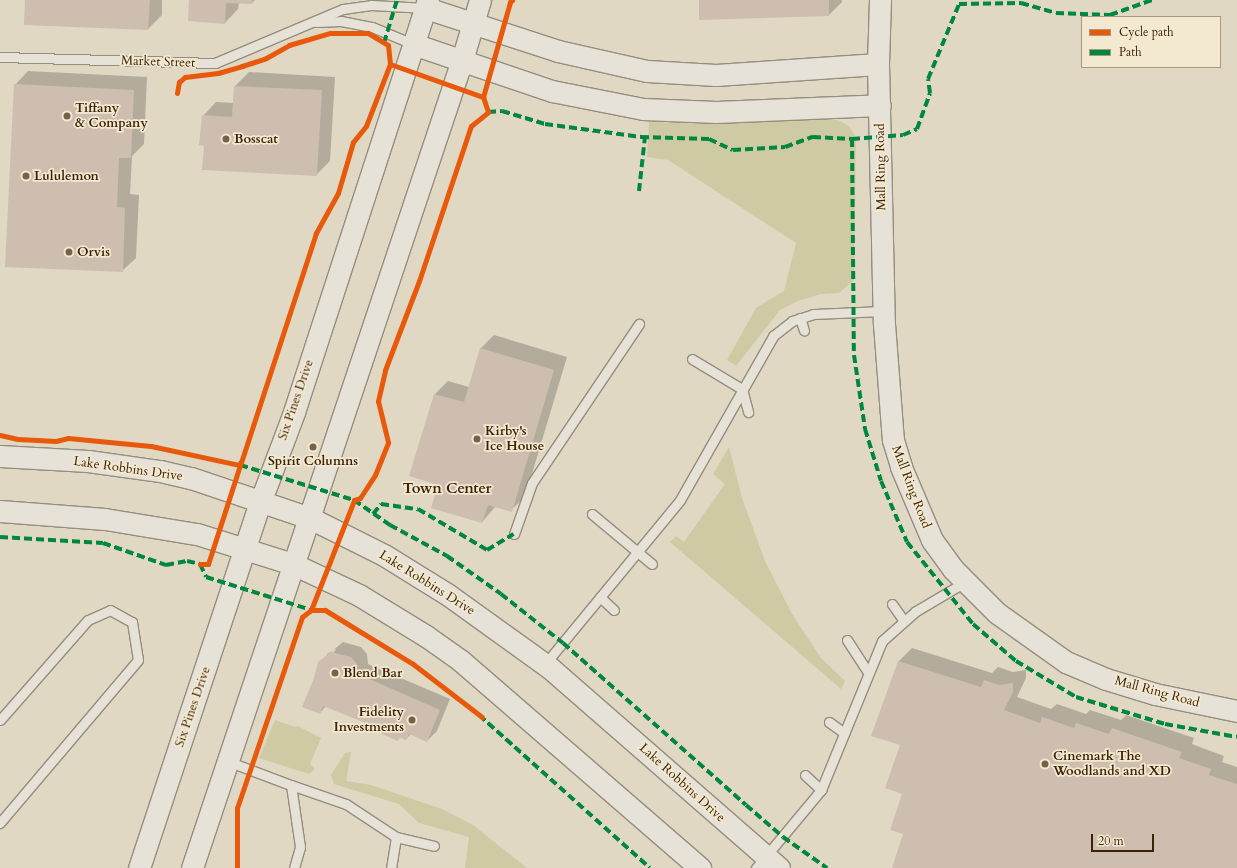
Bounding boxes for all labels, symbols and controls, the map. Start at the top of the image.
legend [1081,16,1221,68]
text: Cycle path [1119,24,1174,40]
text: Path [1119,44,1142,60]
street label: Market Street [121,53,195,71]
place label: Tiffany & Company [75,101,148,132]
marker: Tiffany & Company [62,111,72,121]
street label: Mall Ring Road [872,123,890,211]
place label: Bosscat [234,131,278,147]
marker: Bosscat [221,134,231,144]
place label: Lululemon [34,168,99,184]
marker: Lululemon [21,171,31,181]
place label: Orvis [77,244,110,260]
marker: Orvis [64,247,74,257]
street label: Six Pines Drive [275,358,317,442]
place label: Kirby's Ice House [485,424,544,455]
marker: Kirby's Ice House [472,434,482,444]
marker: Spirit Columns [308,442,318,452]
street label: Mall Ring Road [888,443,934,531]
place label: Spirit Columns [268,453,358,469]
street label: Lake Robbins Drive [72,454,184,484]
district label: Town Center [403,480,491,498]
street label: Lake Robbins Drive [376,547,478,619]
street label: Six Pines Drive [172,665,214,749]
place label: Blend Bar [343,665,402,681]
marker: Blend Bar [330,668,340,678]
street label: Mall Ring Road [1113,673,1201,711]
place label: Fidelity Investments [334,705,404,736]
marker: Fidelity Investments [407,715,417,725]
street label: Lake Robbins Drive [636,740,728,826]
place label: Cinemark The Woodlands and XD [1053,749,1171,780]
marker: Cinemark The Woodlands and XD [1040,759,1050,769]
scale bar [1093,826,1156,852]
text: 20 m [1098,833,1124,849]

